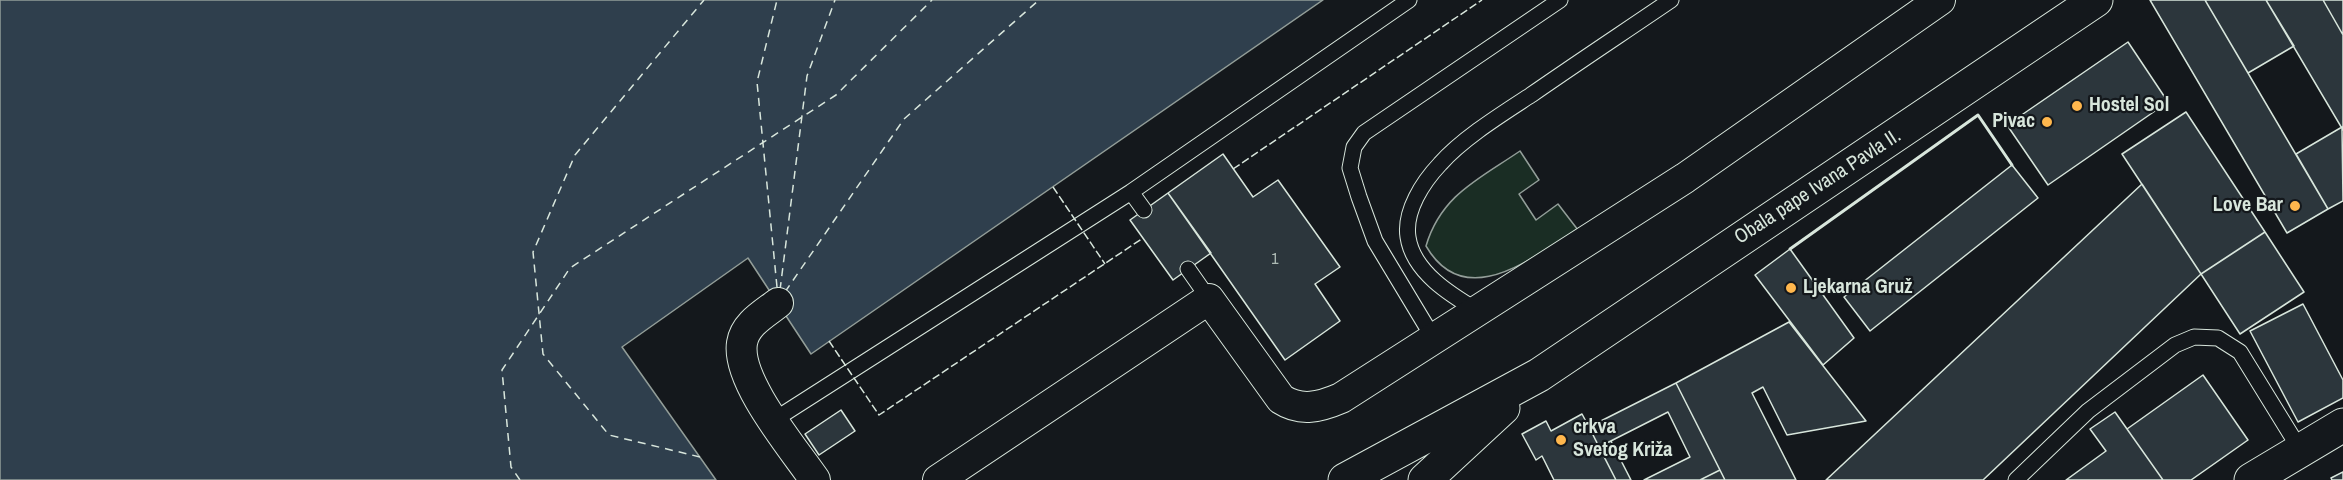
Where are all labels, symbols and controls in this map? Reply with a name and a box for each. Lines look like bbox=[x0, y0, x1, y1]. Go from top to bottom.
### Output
place label: Hostel Sol bbox=[2089, 94, 2169, 118]
marker: Hostel Sol bbox=[2070, 99, 2084, 113]
place label: Pivac bbox=[1992, 110, 2035, 134]
marker: Pivac bbox=[2040, 115, 2054, 129]
street label: Obala pape Ivana Pavla II. bbox=[1730, 124, 1906, 250]
place label: Love Bar bbox=[2213, 194, 2283, 218]
marker: Love Bar bbox=[2288, 199, 2302, 213]
house number: 1 bbox=[1271, 250, 1279, 270]
place label: Ljekarna Gruž bbox=[1803, 276, 1912, 300]
marker: Ljekarna Gruž bbox=[1784, 281, 1798, 295]
place label: crkva Svetog Križa bbox=[1573, 416, 1672, 463]
marker: crkva Svetog Križa bbox=[1554, 433, 1568, 447]

